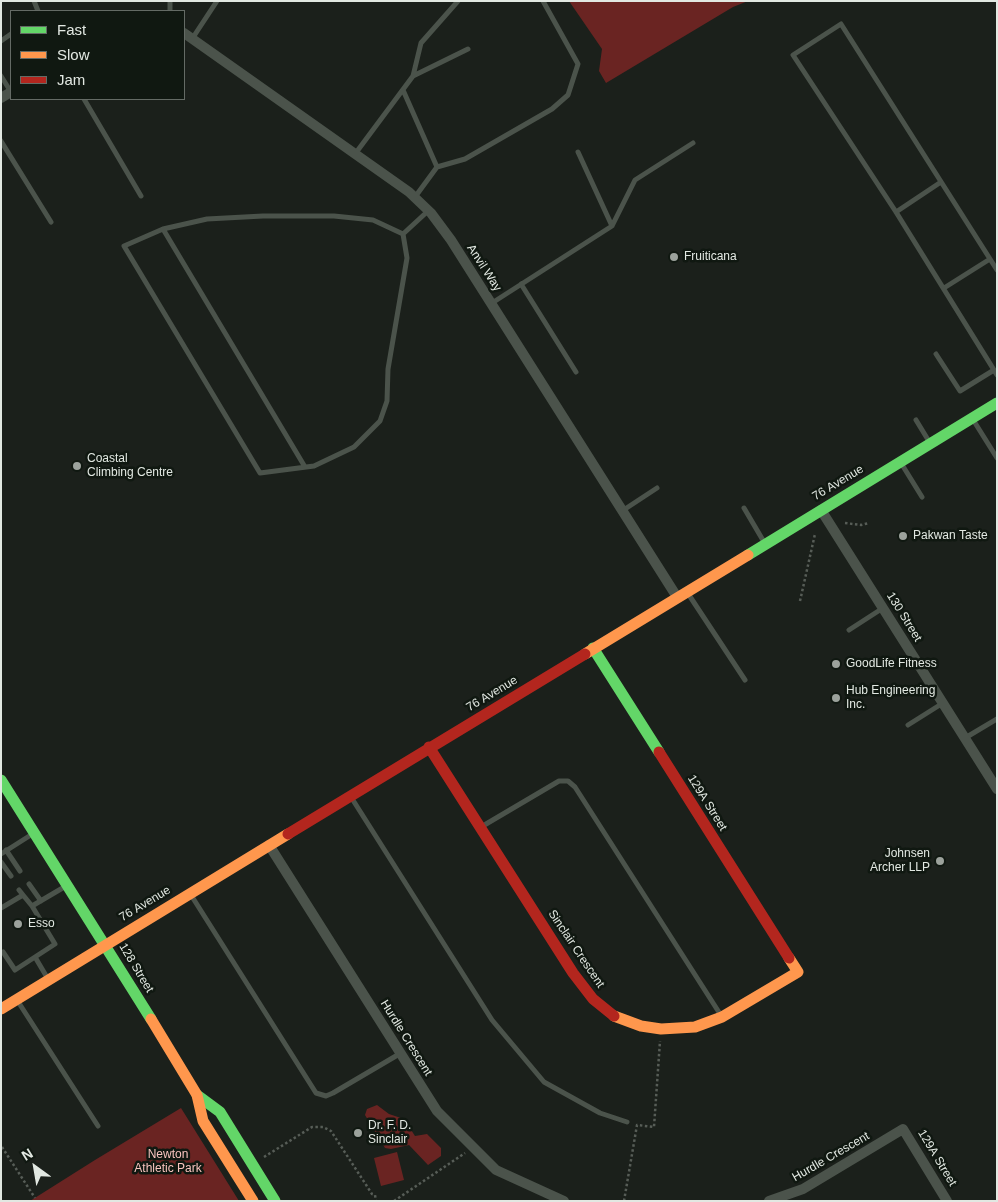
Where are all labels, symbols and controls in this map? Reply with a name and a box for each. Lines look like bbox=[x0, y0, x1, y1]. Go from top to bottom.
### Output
legend bbox=[10, 10, 185, 100]
text: Fast bbox=[57, 21, 86, 38]
text: Slow bbox=[57, 46, 90, 63]
text: Jam bbox=[57, 71, 85, 88]
street label: Anvil Way bbox=[464, 242, 504, 294]
place label: Fruiticana bbox=[684, 250, 737, 264]
marker: Fruiticana bbox=[668, 251, 680, 263]
place label: Coastal Climbing Centre bbox=[87, 452, 173, 480]
marker: Coastal Climbing Centre bbox=[71, 460, 83, 472]
street label: 76 Avenue bbox=[810, 462, 866, 504]
place label: Pakwan Taste bbox=[913, 529, 988, 543]
marker: Pakwan Taste bbox=[897, 530, 909, 542]
street label: 130 Street bbox=[883, 590, 925, 644]
place label: GoodLife Fitness bbox=[846, 657, 937, 671]
marker: GoodLife Fitness bbox=[830, 658, 842, 670]
street label: 76 Avenue bbox=[464, 673, 520, 715]
place label: Hub Engineering Inc. bbox=[846, 684, 935, 712]
marker: Hub Engineering Inc. bbox=[830, 692, 842, 704]
street label: 129A Street bbox=[684, 772, 730, 834]
place label: Johnsen Archer LLP bbox=[870, 847, 930, 875]
marker: Johnsen Archer LLP bbox=[934, 855, 946, 867]
street label: 76 Avenue bbox=[117, 883, 173, 925]
street label: Sinclair Crescent bbox=[545, 907, 607, 991]
place label: Esso bbox=[28, 917, 55, 931]
marker: Esso bbox=[12, 918, 24, 930]
street label: 128 Street bbox=[116, 941, 156, 995]
street label: Hurdle Crescent bbox=[377, 997, 435, 1079]
place label: Dr. F. D. Sinclair bbox=[368, 1119, 411, 1147]
marker: Dr. F. D. Sinclair bbox=[352, 1127, 364, 1139]
street label: 129A Street bbox=[915, 1127, 959, 1189]
street label: Hurdle Crescent bbox=[790, 1129, 872, 1185]
north arrow bbox=[10, 1142, 60, 1192]
text: N bbox=[19, 1145, 36, 1164]
park label: Newton Athletic Park bbox=[134, 1148, 202, 1176]

